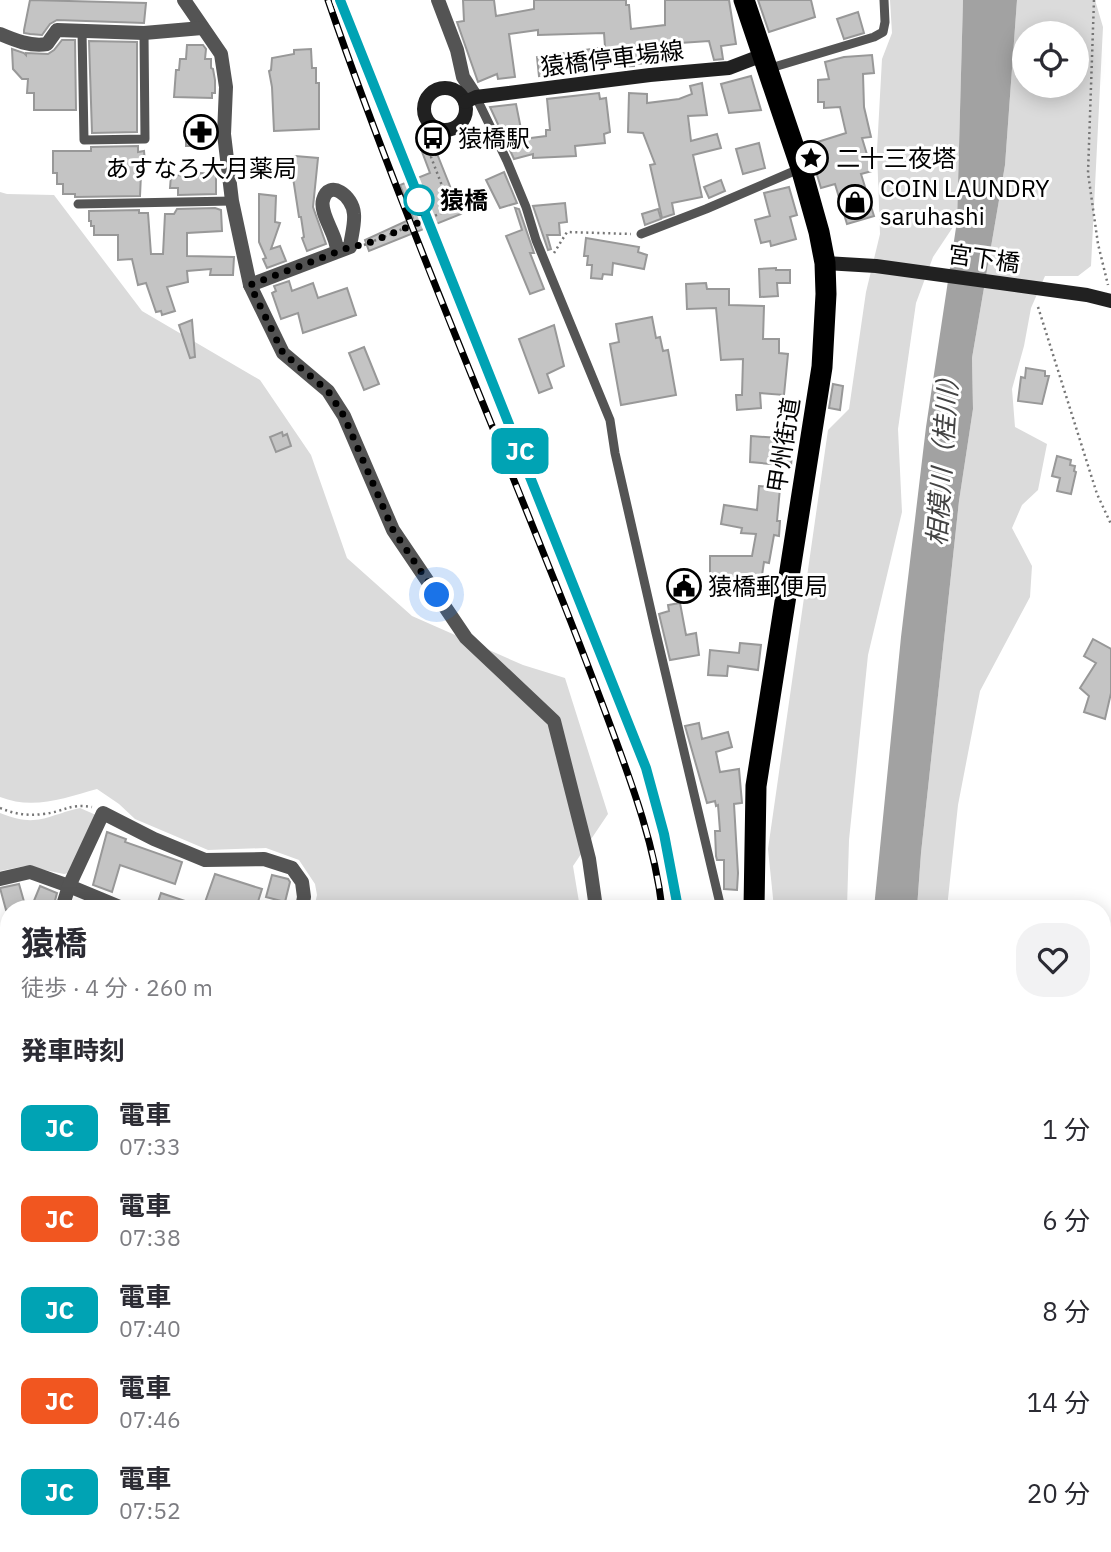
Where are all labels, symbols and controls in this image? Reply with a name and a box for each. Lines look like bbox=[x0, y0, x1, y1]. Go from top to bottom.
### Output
map controls bbox=[1012, 21, 1089, 98]
button: locate bbox=[1012, 21, 1089, 98]
street label: 猿橋停車場線 bbox=[539, 33, 685, 83]
pharmacy icon: あすなろ大月薬局 bbox=[182, 113, 220, 151]
bus stop icon: 猿橋駅 bbox=[414, 119, 452, 157]
place label: 猿橋駅 bbox=[458, 122, 530, 154]
place icon: 二十三夜塔 bbox=[792, 139, 830, 177]
place label: 二十三夜塔 bbox=[836, 142, 956, 174]
place label: あすなろ大月薬局 bbox=[105, 152, 297, 184]
place label: COIN LAUNDRY saruhashi bbox=[880, 172, 1049, 232]
shop icon: COIN LAUNDRY saruhashi bbox=[836, 183, 874, 221]
place label: 猿橋 bbox=[440, 184, 488, 216]
marker: 猿橋 bbox=[404, 185, 434, 215]
street label: 宮下橋 bbox=[946, 237, 1022, 279]
water label: 相模川（桂川） bbox=[919, 363, 965, 547]
street label: 甲州街道 bbox=[760, 395, 806, 495]
line badge: JC bbox=[489, 428, 552, 474]
text: JC bbox=[505, 435, 535, 467]
public building icon: 猿橋郵便局 bbox=[665, 567, 703, 605]
place label: 猿橋郵便局 bbox=[708, 570, 828, 602]
your location bbox=[419, 577, 454, 612]
text: 猿橋 bbox=[21, 921, 87, 964]
button: heart bbox=[1016, 923, 1090, 997]
text: 徒歩 · 4 分 · 260 m bbox=[21, 972, 213, 1002]
text: 発車時刻 bbox=[21, 1033, 125, 1067]
text: 電車 bbox=[119, 1097, 171, 1131]
text: JC bbox=[45, 1112, 74, 1144]
text: 1 分 bbox=[1042, 1112, 1090, 1146]
text: 07:33 bbox=[119, 1131, 181, 1161]
text: 電車 bbox=[119, 1188, 171, 1222]
text: JC bbox=[45, 1203, 74, 1235]
text: 6 分 bbox=[1042, 1203, 1090, 1237]
text: 07:38 bbox=[119, 1222, 181, 1252]
text: 電車 bbox=[119, 1279, 171, 1313]
text: JC bbox=[45, 1294, 74, 1326]
text: 8 分 bbox=[1042, 1294, 1090, 1328]
text: 07:40 bbox=[119, 1313, 181, 1343]
text: 電車 bbox=[119, 1370, 171, 1404]
text: JC bbox=[45, 1385, 74, 1417]
text: 14 分 bbox=[1027, 1385, 1090, 1419]
text: 07:46 bbox=[119, 1404, 181, 1434]
text: 電車 bbox=[119, 1461, 171, 1495]
text: JC bbox=[45, 1476, 74, 1508]
text: 20 分 bbox=[1027, 1476, 1090, 1510]
text: 07:52 bbox=[119, 1495, 181, 1525]

